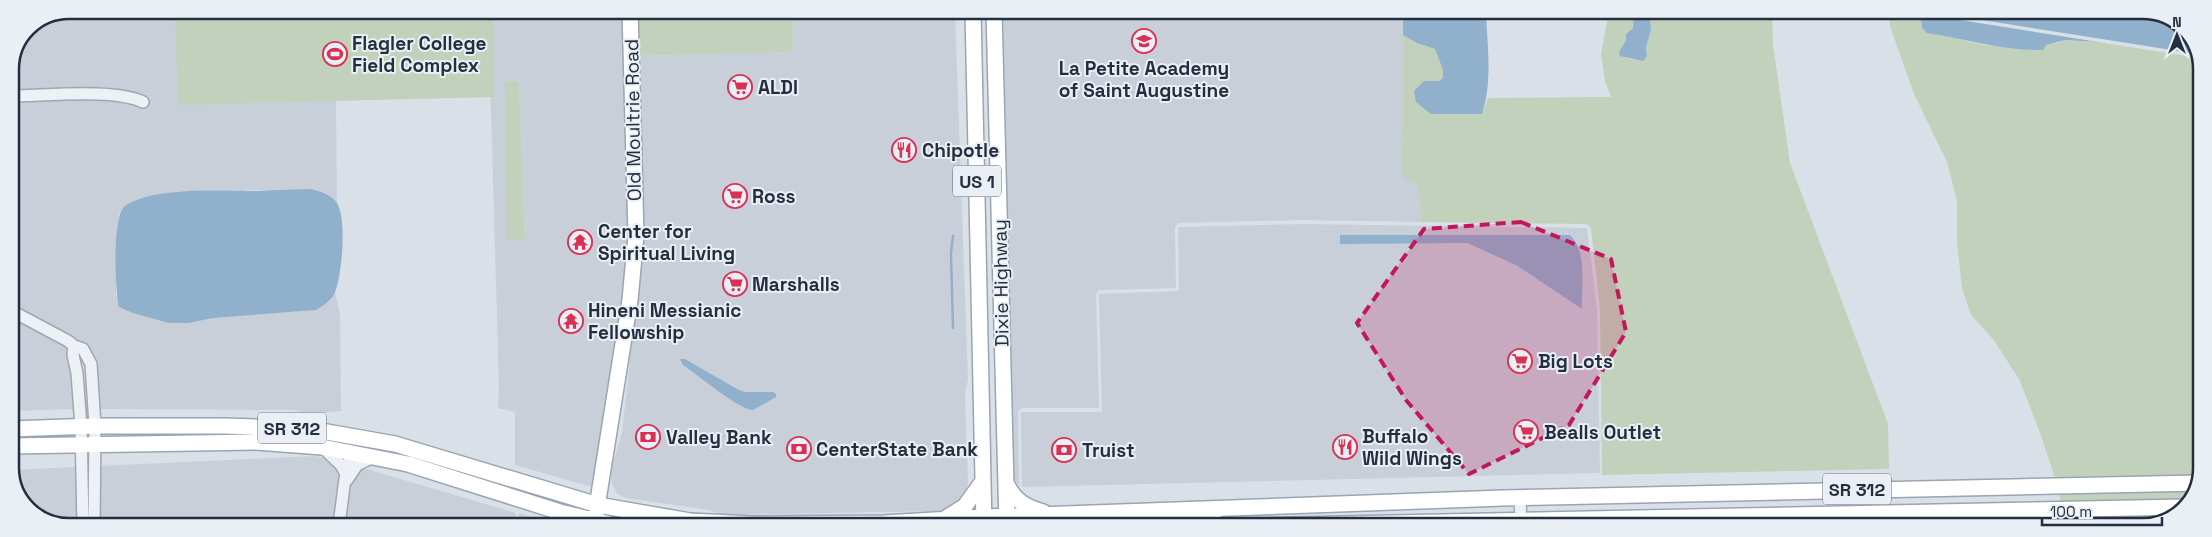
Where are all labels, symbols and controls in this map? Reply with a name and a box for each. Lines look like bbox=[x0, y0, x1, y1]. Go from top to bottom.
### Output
north arrow bbox=[2152, 10, 2202, 60]
text: N bbox=[2172, 13, 2182, 31]
school or university icon: La Petite Academy of Saint Augustine bbox=[1131, 28, 1157, 54]
place label: Flagler College Field Complex bbox=[352, 31, 487, 78]
street label: Old Moultrie Road bbox=[619, 39, 647, 201]
sports icon: Flagler College Field Complex bbox=[322, 41, 348, 67]
place label: La Petite Academy of Saint Augustine bbox=[1059, 56, 1229, 103]
supermarket icon: ALDI bbox=[727, 74, 753, 100]
place label: ALDI bbox=[758, 75, 798, 100]
restaurant icon: Chipotle bbox=[891, 137, 917, 163]
place label: Chipotle bbox=[922, 138, 999, 163]
road number: US 1 bbox=[953, 166, 1001, 197]
supermarket icon: Ross bbox=[722, 183, 748, 209]
place label: Ross bbox=[752, 184, 796, 209]
place label: Center for Spiritual Living bbox=[598, 219, 735, 266]
street label: Dixie Highway bbox=[987, 219, 1015, 347]
temple icon: Center for Spiritual Living bbox=[567, 229, 593, 255]
supermarket icon: Marshalls bbox=[722, 271, 748, 297]
place label: Marshalls bbox=[752, 272, 840, 297]
place label: Hineni Messianic Fellowship bbox=[588, 298, 741, 345]
temple icon: Hineni Messianic Fellowship bbox=[558, 308, 584, 334]
supermarket icon: Big Lots bbox=[1507, 348, 1533, 374]
place label: Big Lots bbox=[1538, 349, 1613, 374]
road number: SR 312 bbox=[258, 412, 326, 443]
supermarket icon: Bealls Outlet bbox=[1513, 419, 1539, 445]
place label: Bealls Outlet bbox=[1544, 420, 1661, 445]
bank icon: Valley Bank bbox=[635, 424, 661, 450]
place label: Buffalo Wild Wings bbox=[1362, 424, 1462, 471]
place label: Valley Bank bbox=[666, 425, 772, 450]
restaurant icon: Buffalo Wild Wings bbox=[1332, 434, 1358, 460]
bank icon: CenterState Bank bbox=[786, 436, 812, 462]
place label: CenterState Bank bbox=[816, 437, 978, 462]
bank icon: Truist bbox=[1051, 437, 1077, 463]
place label: Truist bbox=[1082, 438, 1135, 463]
road number: SR 312 bbox=[1823, 474, 1891, 504]
scale bar bbox=[2042, 494, 2162, 526]
text: 100 m bbox=[2050, 502, 2092, 521]

